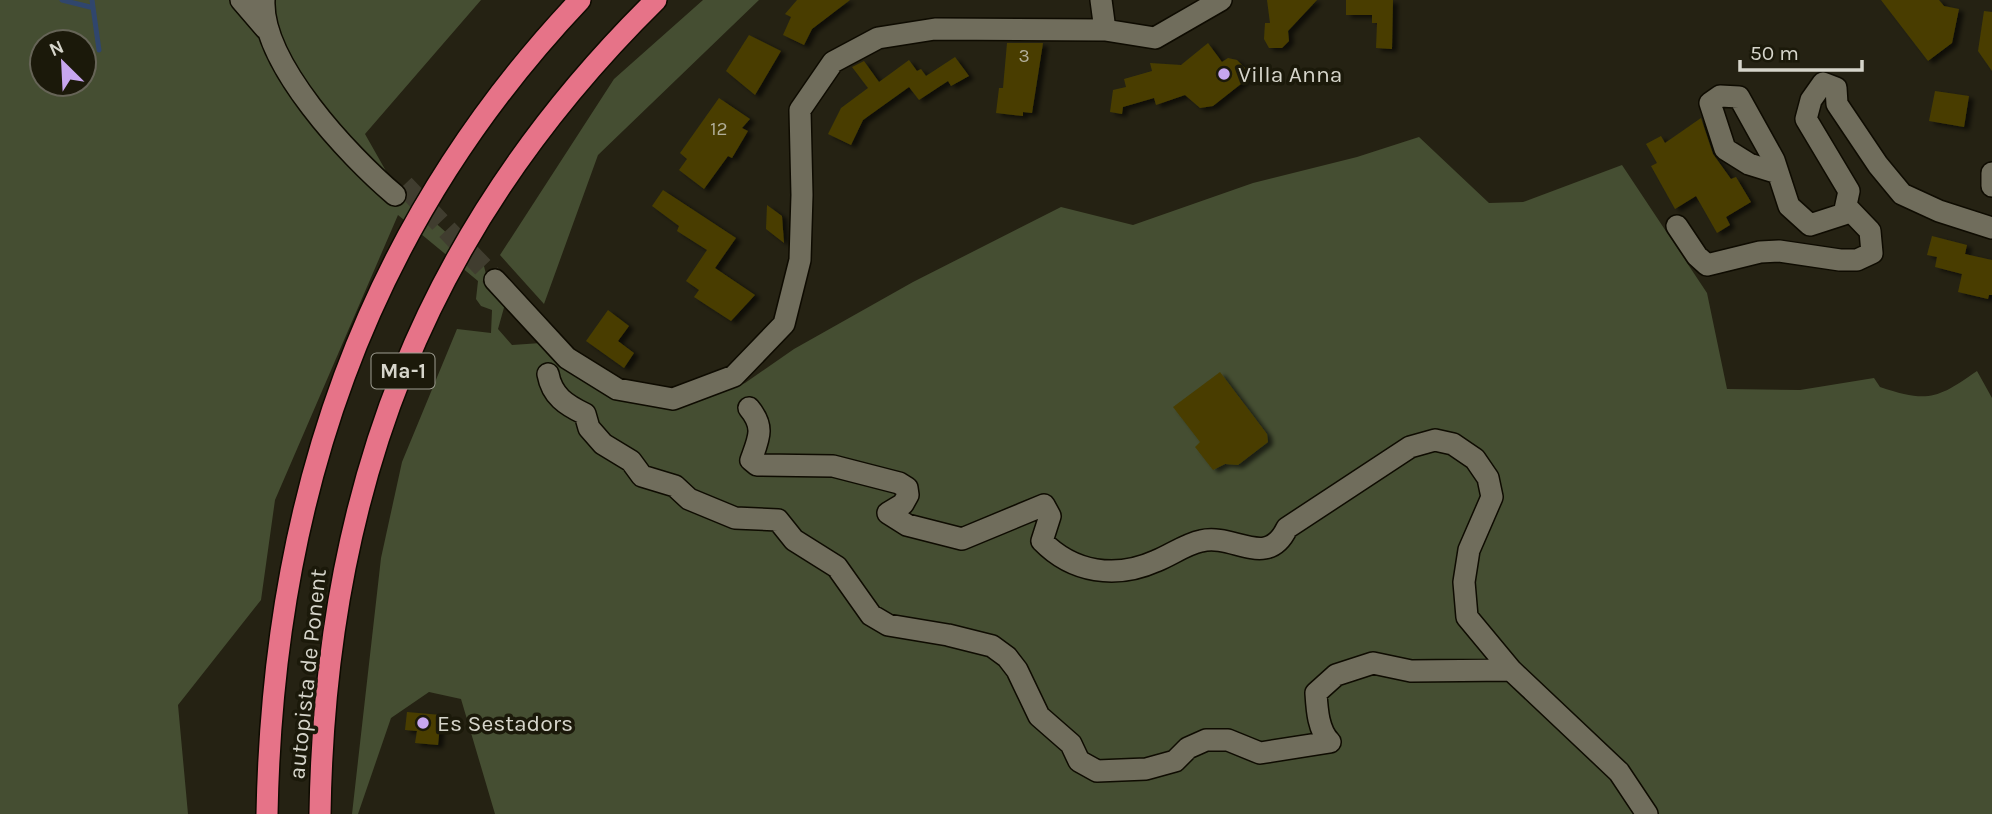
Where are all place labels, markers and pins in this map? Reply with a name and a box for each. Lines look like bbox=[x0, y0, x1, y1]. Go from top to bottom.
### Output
place label: Villa Anna bbox=[1238, 61, 1342, 88]
marker: Villa Anna bbox=[1216, 66, 1232, 82]
place label: Es Sestadors bbox=[437, 710, 573, 737]
marker: Es Sestadors bbox=[415, 715, 431, 731]

